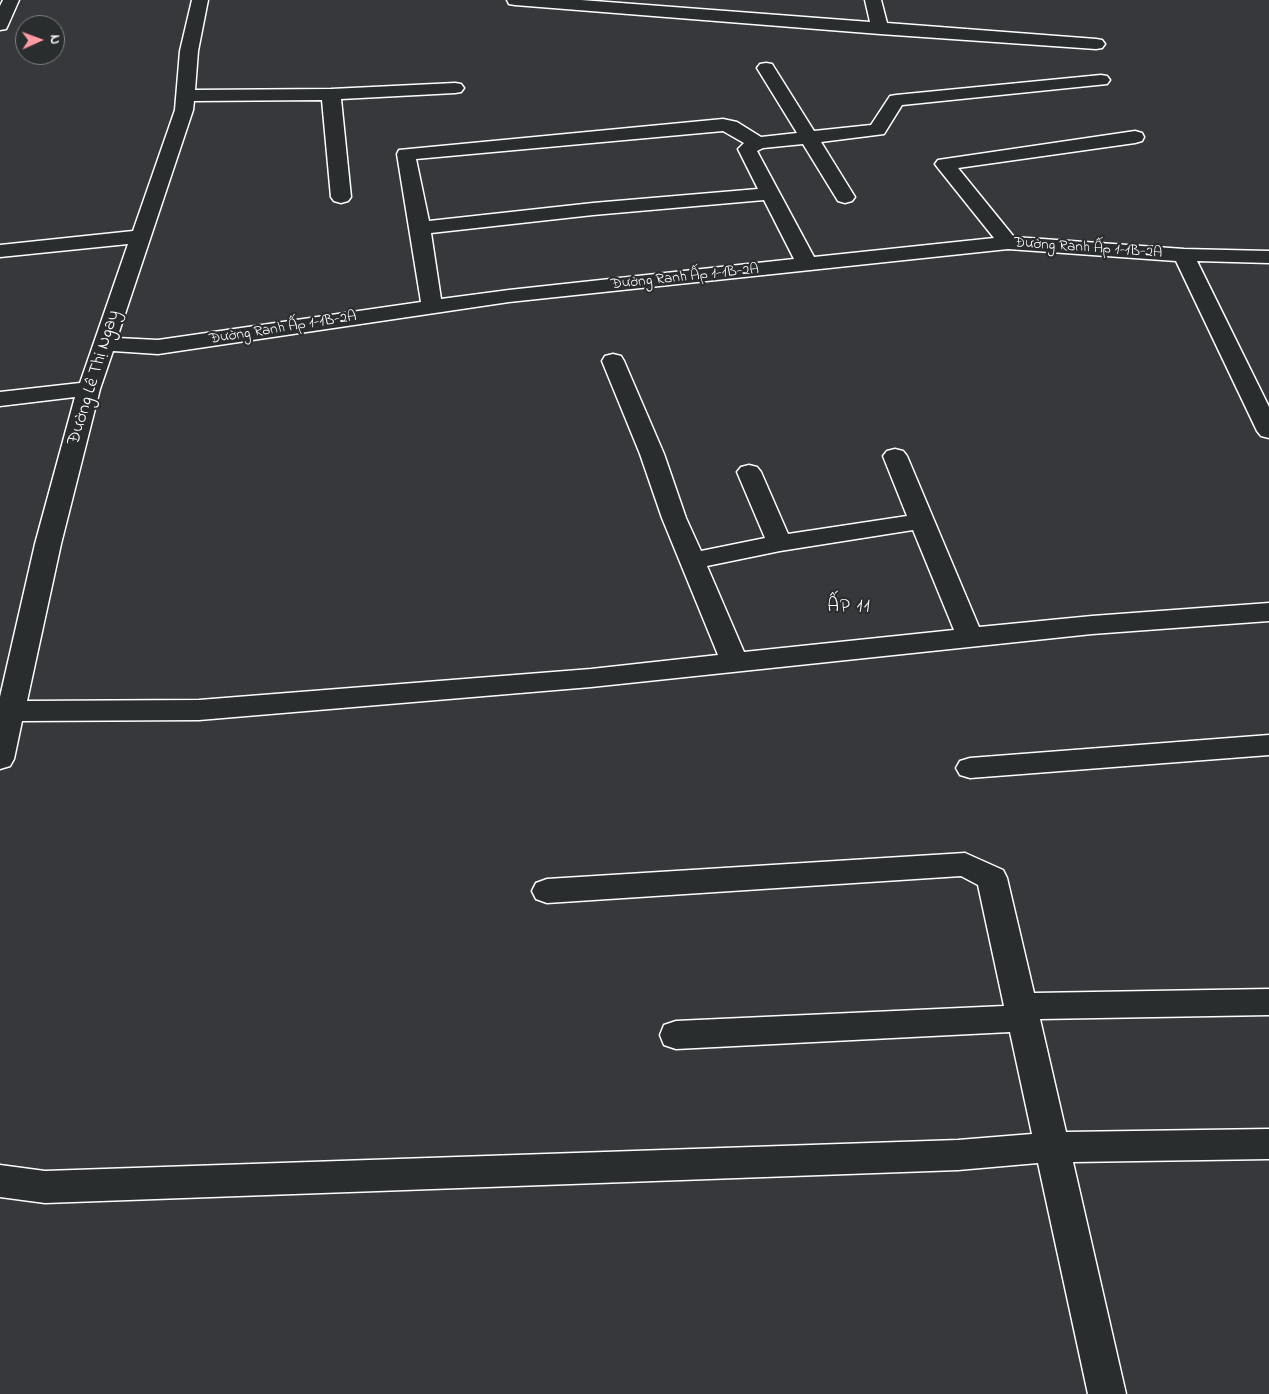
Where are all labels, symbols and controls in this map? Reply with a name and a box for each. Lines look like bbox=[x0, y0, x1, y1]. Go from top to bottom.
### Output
north arrow bbox=[15, 15, 65, 65]
text: N bbox=[44, 34, 65, 45]
street label: Đường Ranh Ấp 1-1B-2A bbox=[1013, 235, 1163, 263]
street label: Đường Ranh Ấp 1-1B-2A bbox=[610, 261, 760, 295]
street label: Đường Lê Thị Ngay bbox=[64, 308, 126, 448]
street label: Đường Ranh Ấp 1-1B-2A bbox=[208, 308, 358, 350]
district label: ẤP 11 bbox=[827, 597, 871, 619]

